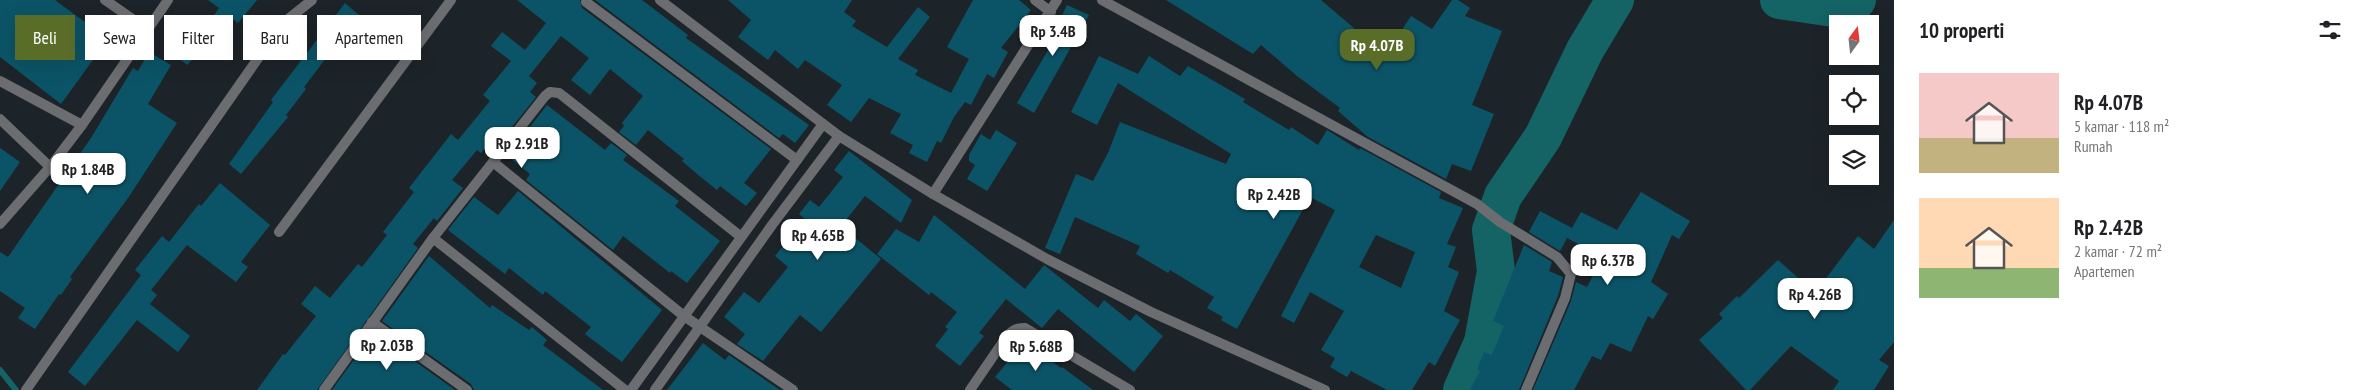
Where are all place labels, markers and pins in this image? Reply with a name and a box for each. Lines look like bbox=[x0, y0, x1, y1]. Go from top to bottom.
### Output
pin: Rp 3.4B bbox=[1007, 15, 1099, 57]
pin: Rp 4.07B bbox=[1325, 28, 1429, 71]
pin: Rp 2.91B bbox=[470, 126, 574, 169]
pin: Rp 1.84B bbox=[36, 152, 140, 195]
pin: Rp 2.42B bbox=[1222, 178, 1326, 220]
pin: Rp 4.65B bbox=[766, 218, 870, 261]
pin: Rp 6.37B bbox=[1556, 244, 1660, 286]
pin: Rp 4.26B bbox=[1763, 278, 1867, 320]
pin: Rp 2.03B bbox=[335, 328, 439, 371]
pin: Rp 5.68B bbox=[984, 330, 1088, 372]

